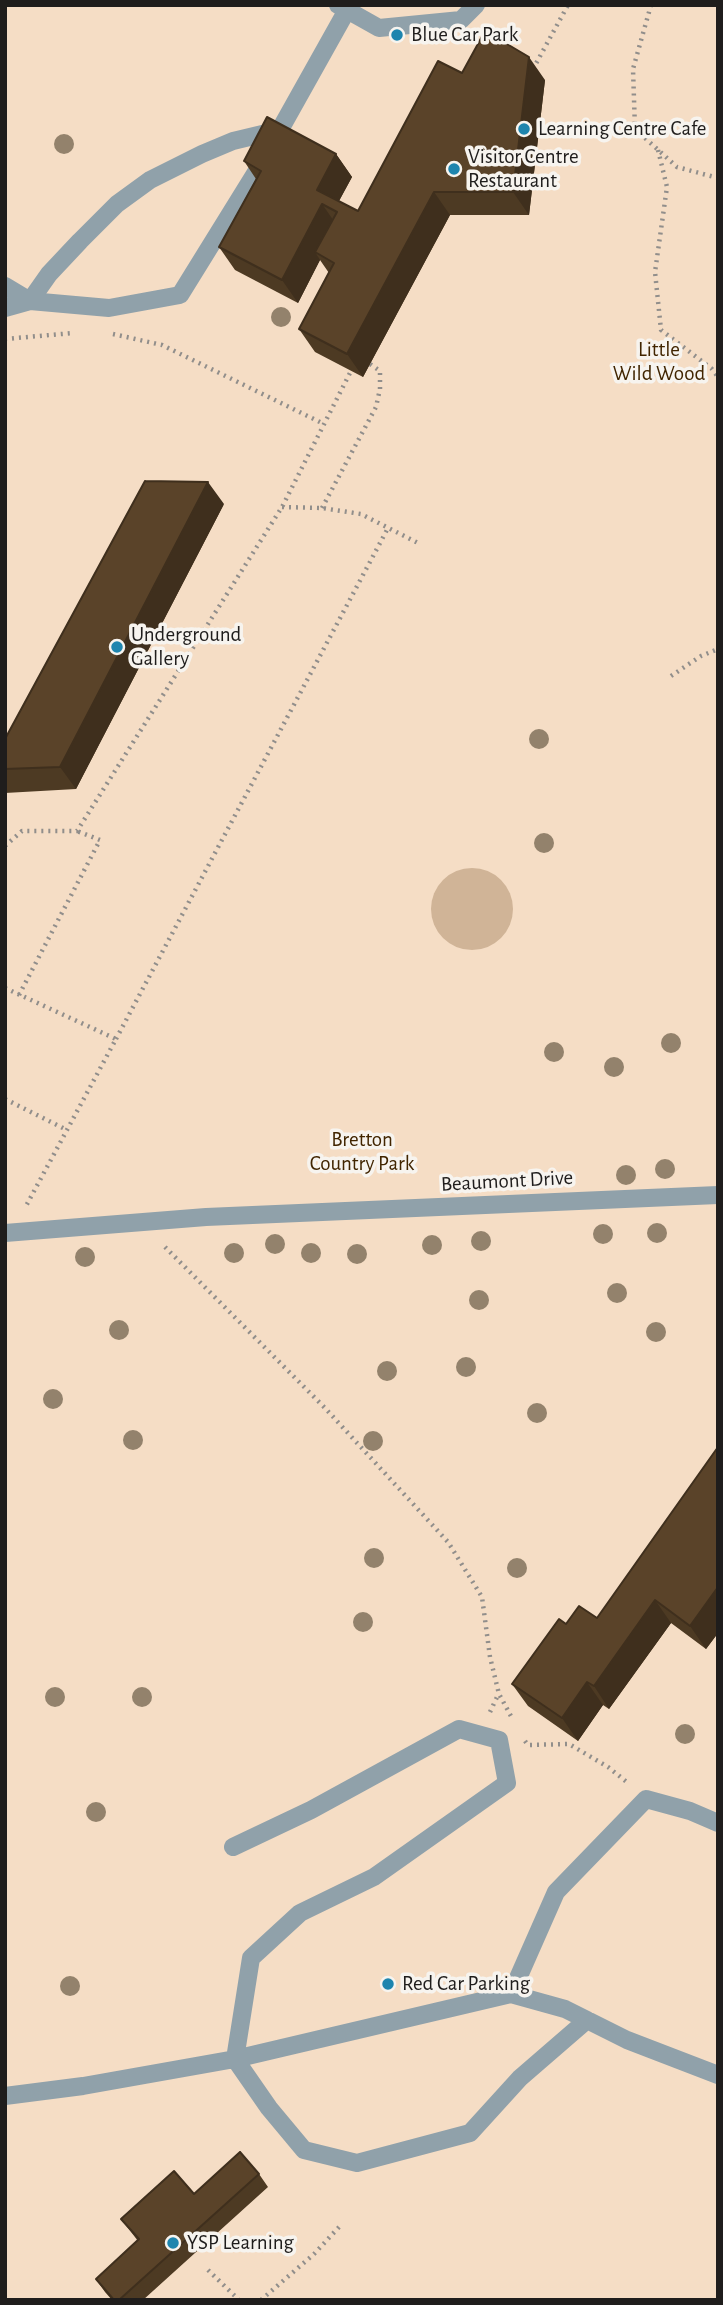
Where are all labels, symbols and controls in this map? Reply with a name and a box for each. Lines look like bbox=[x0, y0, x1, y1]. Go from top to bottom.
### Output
place label: Blue Car Park bbox=[411, 22, 518, 48]
marker: Blue Car Park bbox=[389, 27, 405, 43]
place label: Learning Centre Cafe bbox=[538, 116, 707, 142]
marker: Learning Centre Cafe bbox=[516, 121, 532, 137]
place label: Visitor Centre Restaurant bbox=[468, 144, 579, 194]
marker: Visitor Centre Restaurant bbox=[446, 161, 462, 177]
park label: Little Wild Wood bbox=[613, 337, 705, 387]
place label: Underground Gallery bbox=[131, 622, 241, 672]
marker: Underground Gallery bbox=[109, 639, 125, 655]
park label: Bretton Country Park bbox=[310, 1127, 414, 1177]
street label: Beaumont Drive bbox=[440, 1165, 574, 1197]
place label: Red Car Parking bbox=[402, 1971, 530, 1997]
marker: Red Car Parking bbox=[380, 1976, 396, 1992]
place label: YSP Learning bbox=[187, 2230, 294, 2256]
marker: YSP Learning bbox=[165, 2235, 181, 2251]

